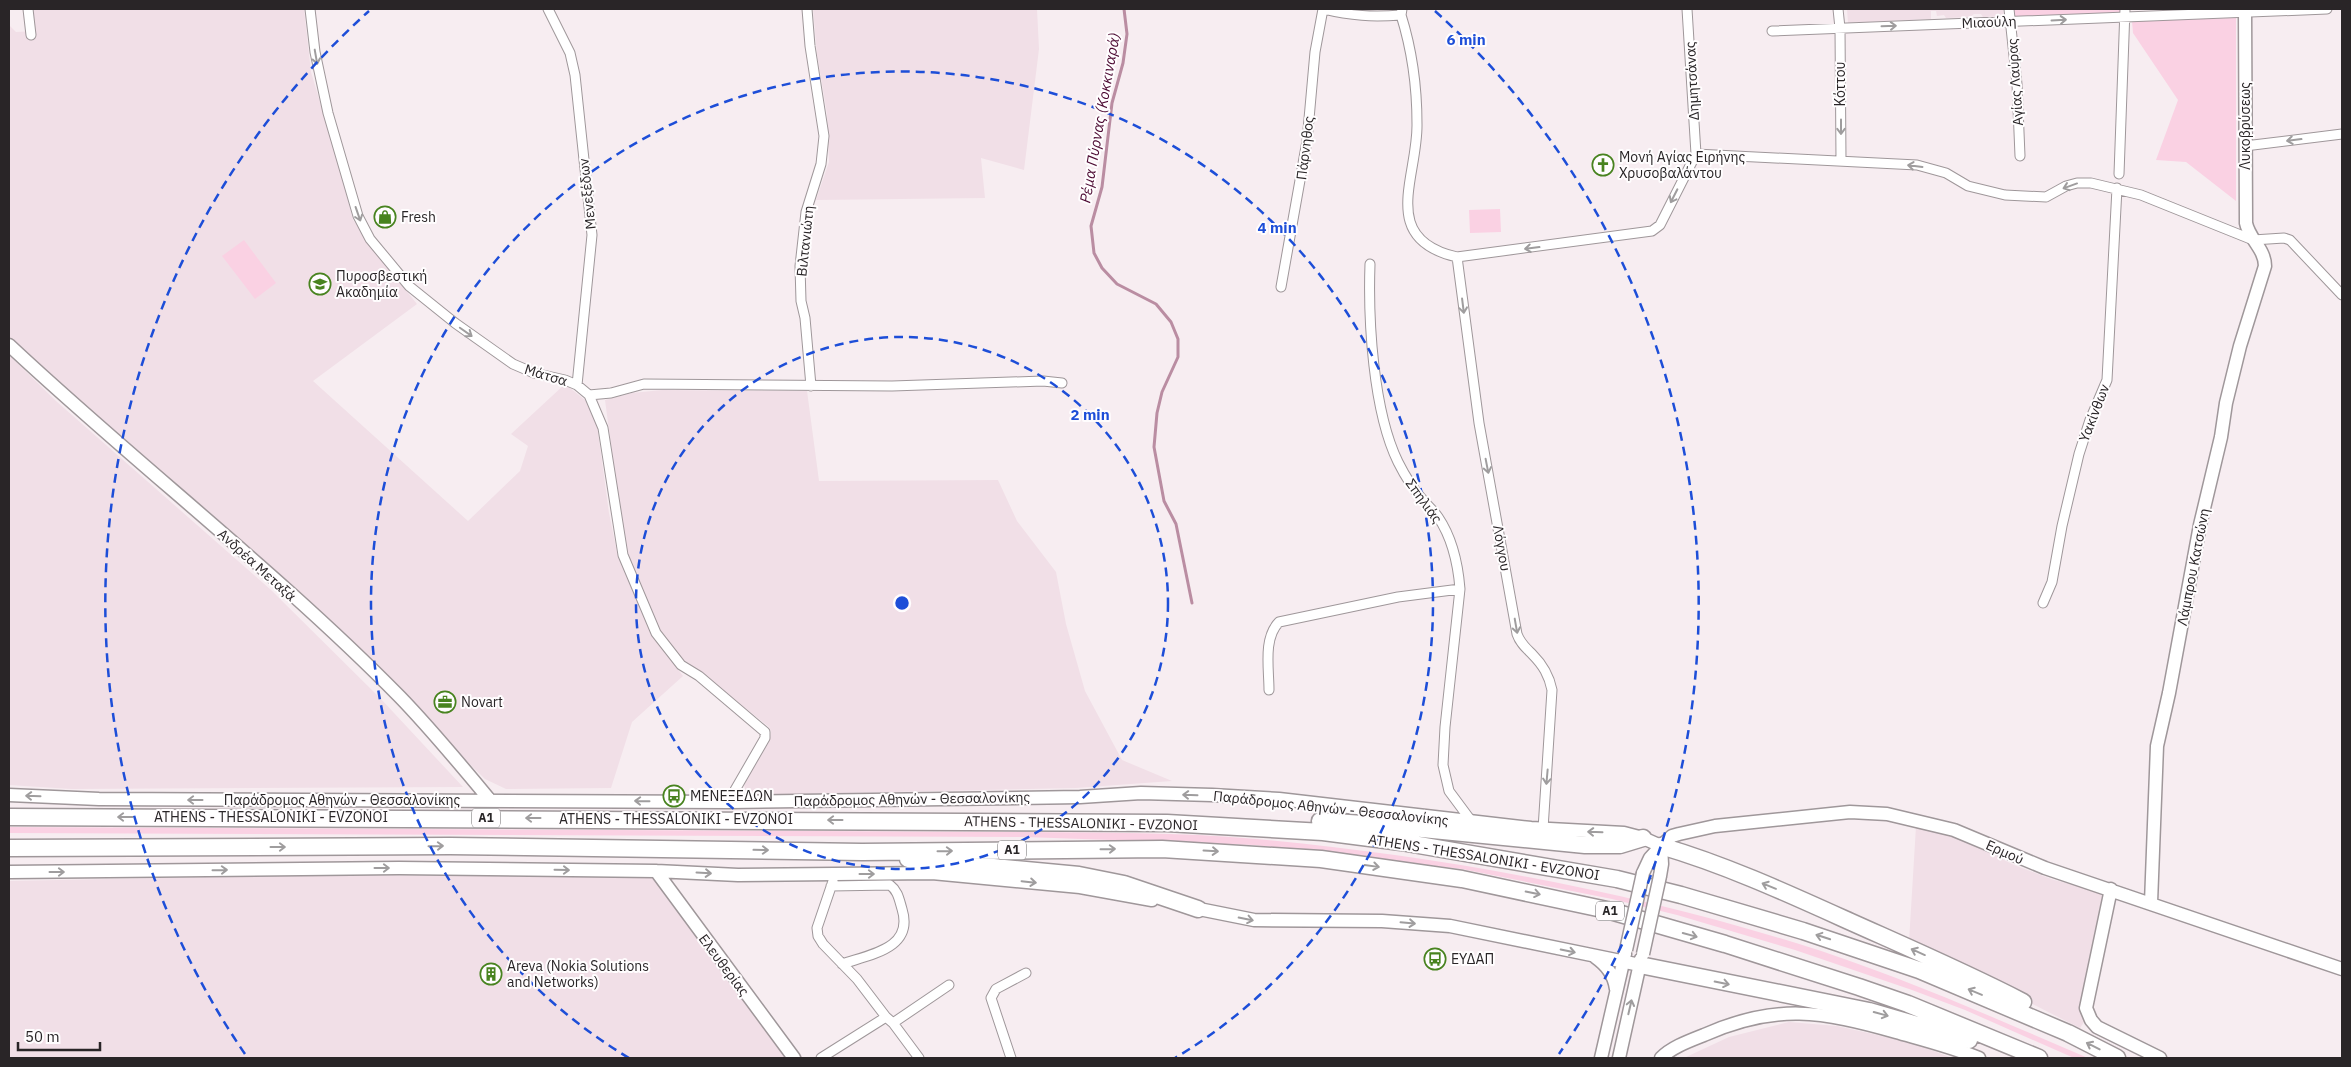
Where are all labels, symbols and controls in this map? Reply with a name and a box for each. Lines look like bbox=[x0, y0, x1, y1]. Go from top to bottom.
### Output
street label: Μιαούλη bbox=[1961, 12, 2017, 32]
one-way arrow bbox=[2051, 15, 2067, 24]
one-way arrow bbox=[1880, 21, 1897, 31]
text: 6 min bbox=[1446, 30, 1486, 49]
water label: Ρέμα Πύρνας (Κοκκιναρά) bbox=[1075, 31, 1124, 205]
street label: Αγίας Λαύρας bbox=[2003, 37, 2027, 126]
street label: Δημητσάνας bbox=[1681, 41, 1703, 121]
one-way arrow bbox=[312, 49, 322, 65]
street label: Κόττου bbox=[1831, 61, 1849, 107]
street label: Λυκοβρύσεως bbox=[2236, 82, 2254, 170]
street label: Πάρνηθος bbox=[1292, 115, 1318, 181]
one-way arrow bbox=[1836, 119, 1846, 135]
one-way arrow bbox=[2286, 135, 2302, 145]
place label: Μονή Αγίας Ειρήνης Χρυσοβαλάντου bbox=[1619, 148, 1746, 182]
church icon: Μονή Αγίας Ειρήνης Χρυσοβαλάντου bbox=[1591, 153, 1615, 177]
street label: Μενεξέδων bbox=[574, 157, 600, 231]
one-way arrow bbox=[1908, 161, 1924, 171]
one-way arrow bbox=[2063, 182, 2078, 191]
one-way arrow bbox=[1669, 188, 1678, 203]
street label: Βιλτανιώτη bbox=[792, 204, 818, 278]
shop icon: Fresh bbox=[373, 205, 397, 229]
one-way arrow bbox=[354, 206, 363, 221]
place label: Fresh bbox=[401, 208, 436, 226]
text: 4 min bbox=[1257, 218, 1297, 237]
one-way arrow bbox=[1525, 243, 1541, 253]
place label: Πυροσβεστική Ακαδημία bbox=[336, 267, 427, 301]
school or university icon: Πυροσβεστική Ακαδημία bbox=[308, 272, 332, 296]
one-way arrow bbox=[1458, 297, 1468, 313]
one-way arrow bbox=[459, 327, 473, 337]
street label: Μάτσα bbox=[522, 360, 570, 390]
street label: Υακίνθων bbox=[2075, 382, 2113, 444]
text: 2 min bbox=[1070, 405, 1110, 424]
one-way arrow bbox=[1483, 458, 1493, 474]
street label: Σπηλιάς bbox=[1402, 475, 1446, 527]
street label: Λάμπρου Κατσώνη bbox=[2173, 507, 2213, 627]
street label: Λόγγου bbox=[1489, 524, 1515, 572]
street label: Ανδρέα Μεταξά bbox=[214, 525, 300, 605]
centre of rings bbox=[893, 594, 911, 612]
one-way arrow bbox=[1511, 618, 1521, 634]
office icon: Novart bbox=[433, 690, 457, 714]
place label: Novart bbox=[461, 693, 503, 711]
one-way arrow bbox=[1542, 769, 1551, 785]
bus stop icon: ΜΕΝΕΞΕΔΩΝ bbox=[662, 784, 686, 808]
place label: ΜΕΝΕΞΕΔΩΝ bbox=[690, 787, 773, 805]
street label: Παράδρομος Αθηνών - Θεσσαλονίκης bbox=[1212, 787, 1450, 829]
street label: Παράδρομος Αθηνών - Θεσσαλονίκης bbox=[794, 788, 1031, 810]
one-way arrow bbox=[1182, 790, 1198, 799]
street label: Παράδρομος Αθηνών - Θεσσαλονίκης bbox=[224, 791, 461, 809]
one-way arrow bbox=[25, 792, 41, 801]
one-way arrow bbox=[187, 795, 204, 805]
one-way arrow bbox=[634, 796, 650, 806]
street label: ATHENS - THESSALONIKI - EVZONOI bbox=[154, 808, 388, 826]
road number: Α1 bbox=[472, 808, 500, 828]
street label: ATHENS - THESSALONIKI - EVZONOI bbox=[559, 810, 793, 828]
one-way arrow bbox=[117, 812, 134, 822]
street label: ATHENS - THESSALONIKI - EVZONOI bbox=[964, 812, 1198, 834]
one-way arrow bbox=[525, 814, 541, 823]
one-way arrow bbox=[827, 815, 844, 825]
one-way arrow bbox=[1587, 828, 1603, 837]
street label: ATHENS - THESSALONIKI - EVZONOI bbox=[1367, 830, 1601, 884]
street label: Ερμού bbox=[1983, 836, 2027, 868]
road number: Α1 bbox=[998, 840, 1026, 860]
one-way arrow bbox=[428, 841, 444, 851]
one-way arrow bbox=[270, 842, 286, 852]
one-way arrow bbox=[1100, 844, 1116, 854]
one-way arrow bbox=[752, 845, 768, 855]
one-way arrow bbox=[937, 846, 953, 856]
one-way arrow bbox=[1202, 847, 1218, 856]
one-way arrow bbox=[1364, 861, 1380, 871]
one-way arrow bbox=[374, 863, 390, 873]
one-way arrow bbox=[212, 865, 228, 874]
one-way arrow bbox=[554, 865, 570, 875]
one-way arrow bbox=[49, 867, 65, 877]
one-way arrow bbox=[696, 869, 712, 878]
one-way arrow bbox=[858, 869, 874, 879]
one-way arrow bbox=[1021, 877, 1037, 887]
one-way arrow bbox=[1762, 881, 1777, 890]
one-way arrow bbox=[1524, 889, 1540, 898]
road number: Α1 bbox=[1596, 901, 1624, 920]
one-way arrow bbox=[1238, 914, 1254, 924]
one-way arrow bbox=[1400, 918, 1416, 928]
street label: Ελευθερίας bbox=[695, 930, 753, 1000]
one-way arrow bbox=[1681, 930, 1697, 940]
one-way arrow bbox=[1815, 932, 1831, 941]
one-way arrow bbox=[1911, 946, 1926, 956]
bus stop icon: ΕΥΔΑΠ bbox=[1423, 947, 1447, 971]
one-way arrow bbox=[1560, 947, 1576, 956]
place label: ΕΥΔΑΠ bbox=[1451, 950, 1494, 968]
place label: Areva (Nokia Solutions and Networks) bbox=[507, 957, 649, 991]
building icon: Areva (Nokia Solutions and Networks) bbox=[479, 962, 503, 986]
one-way arrow bbox=[1713, 978, 1729, 988]
one-way arrow bbox=[1968, 987, 1983, 997]
one-way arrow bbox=[1626, 999, 1636, 1015]
one-way arrow bbox=[1873, 1010, 1889, 1019]
scale bar bbox=[18, 1020, 100, 1052]
text: 50 m bbox=[25, 1027, 60, 1046]
one-way arrow bbox=[2085, 1041, 2100, 1051]

